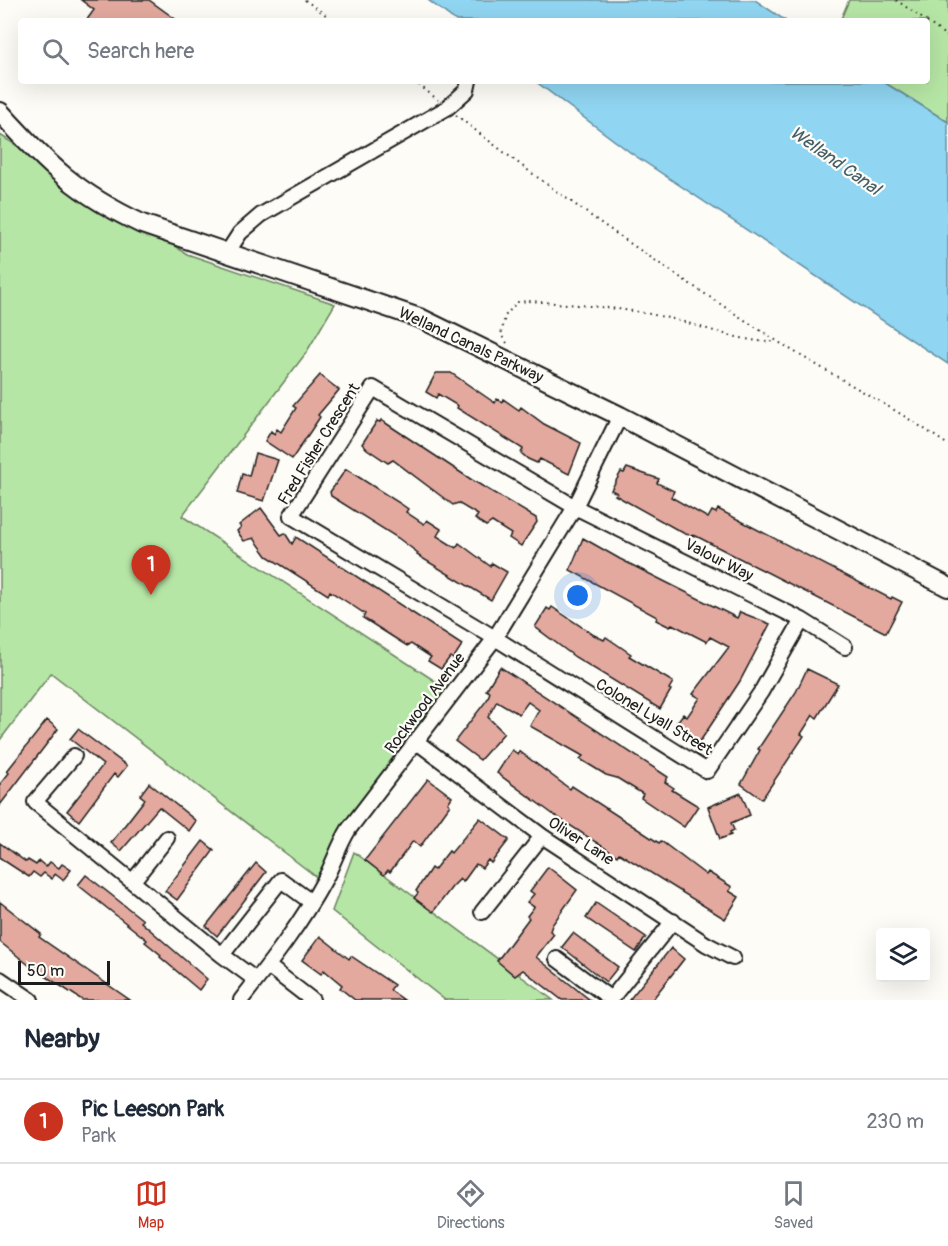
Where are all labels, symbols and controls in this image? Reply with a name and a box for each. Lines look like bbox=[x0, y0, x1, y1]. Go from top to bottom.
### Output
search box bbox=[18, 18, 930, 84]
icon: search bbox=[39, 35, 72, 68]
text: Search here bbox=[87, 37, 194, 65]
water label: Welland Canal bbox=[785, 121, 886, 202]
street label: Welland Canals Parkway bbox=[395, 303, 547, 387]
street label: Fred Fisher Crescent bbox=[273, 379, 365, 509]
street label: Valour Way bbox=[681, 534, 757, 586]
pin: 1 bbox=[132, 546, 170, 595]
your location bbox=[563, 581, 592, 610]
street label: Rockwood Avenue bbox=[381, 649, 470, 757]
street label: Colonel Lyall Street bbox=[592, 674, 716, 760]
street label: Oliver Lane bbox=[544, 812, 618, 870]
map controls bbox=[876, 928, 930, 982]
button: layers bbox=[876, 928, 930, 982]
scale bar bbox=[18, 958, 110, 986]
text: 50 m bbox=[27, 961, 64, 981]
text: Nearby bbox=[24, 1023, 100, 1055]
text: Pic Leeson Park bbox=[81, 1095, 224, 1123]
text: 1 bbox=[40, 1109, 47, 1134]
text: 230 m bbox=[867, 1109, 924, 1134]
text: Park bbox=[81, 1123, 116, 1148]
tab: Map bbox=[135, 1177, 168, 1233]
tab: Directions bbox=[437, 1177, 505, 1233]
tab: Saved bbox=[774, 1177, 813, 1233]

